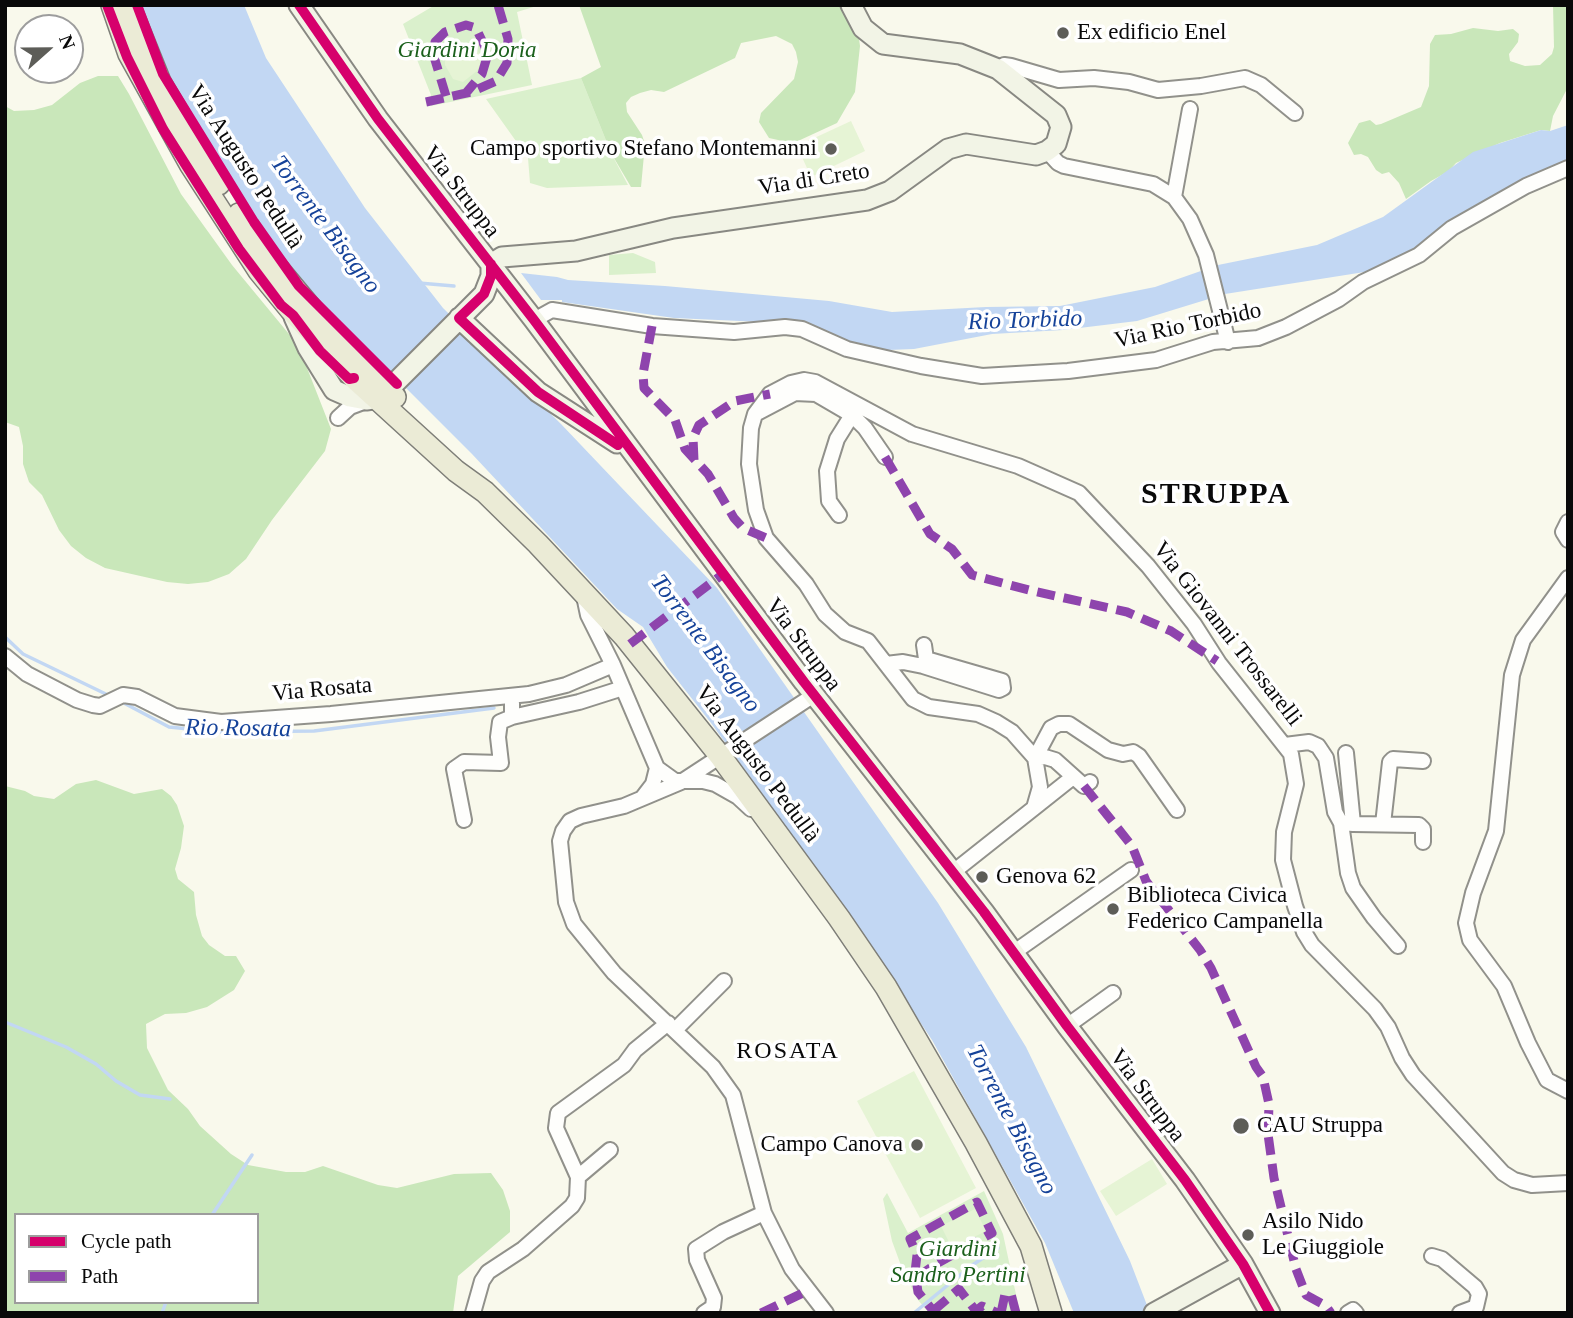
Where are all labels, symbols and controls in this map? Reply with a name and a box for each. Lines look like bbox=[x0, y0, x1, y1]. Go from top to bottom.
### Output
north arrow bbox=[14, 14, 84, 84]
place label: Ex edificio Enel bbox=[1077, 19, 1226, 47]
marker: Ex edificio Enel bbox=[1055, 25, 1071, 41]
text: N bbox=[55, 32, 79, 52]
park label: Giardini Doria bbox=[397, 37, 537, 65]
street label: Via Augusto Pedullà bbox=[182, 80, 308, 254]
place label: Campo sportivo Stefano Montemanni bbox=[470, 135, 817, 163]
street label: Via Struppa bbox=[417, 141, 505, 243]
marker: Campo sportivo Stefano Montemanni bbox=[823, 141, 839, 157]
water label: Torrente Bisagno bbox=[264, 150, 386, 300]
street label: Via di Creto bbox=[756, 158, 872, 202]
street label: Via Rio Torbido bbox=[1112, 297, 1264, 355]
water label: Rio Torbido bbox=[967, 305, 1083, 337]
district label: STRUPPA bbox=[1142, 477, 1290, 513]
street label: Via Giovanni Trossarelli bbox=[1146, 536, 1308, 732]
water label: Torrente Bisagno bbox=[644, 569, 766, 719]
street label: Via Struppa bbox=[759, 593, 847, 697]
street label: Via Rosata bbox=[271, 672, 373, 708]
street label: Via Augusto Pedullà bbox=[689, 680, 825, 848]
water label: Rio Rosata bbox=[185, 714, 291, 744]
place label: Genova 62 bbox=[996, 863, 1096, 891]
marker: Genova 62 bbox=[974, 869, 990, 885]
place label: Biblioteca Civica Federico Campanella bbox=[1127, 882, 1323, 936]
marker: Biblioteca Civica Federico Campanella bbox=[1105, 901, 1121, 917]
district label: ROSATA bbox=[737, 1038, 839, 1066]
water label: Torrente Bisagno bbox=[959, 1040, 1063, 1200]
street label: Via Struppa bbox=[1103, 1044, 1191, 1148]
place label: CAU Struppa bbox=[1257, 1112, 1383, 1140]
marker: CAU Struppa bbox=[1231, 1116, 1251, 1136]
place label: Campo Canova bbox=[761, 1131, 903, 1159]
marker: Campo Canova bbox=[909, 1137, 925, 1153]
place label: Asilo Nido Le Giuggiole bbox=[1262, 1208, 1384, 1262]
legend bbox=[14, 1213, 259, 1304]
marker: Asilo Nido Le Giuggiole bbox=[1240, 1227, 1256, 1243]
text: Cycle path bbox=[81, 1229, 171, 1253]
park label: Giardini Sandro Pertini bbox=[890, 1236, 1026, 1290]
text: Path bbox=[81, 1264, 118, 1288]

